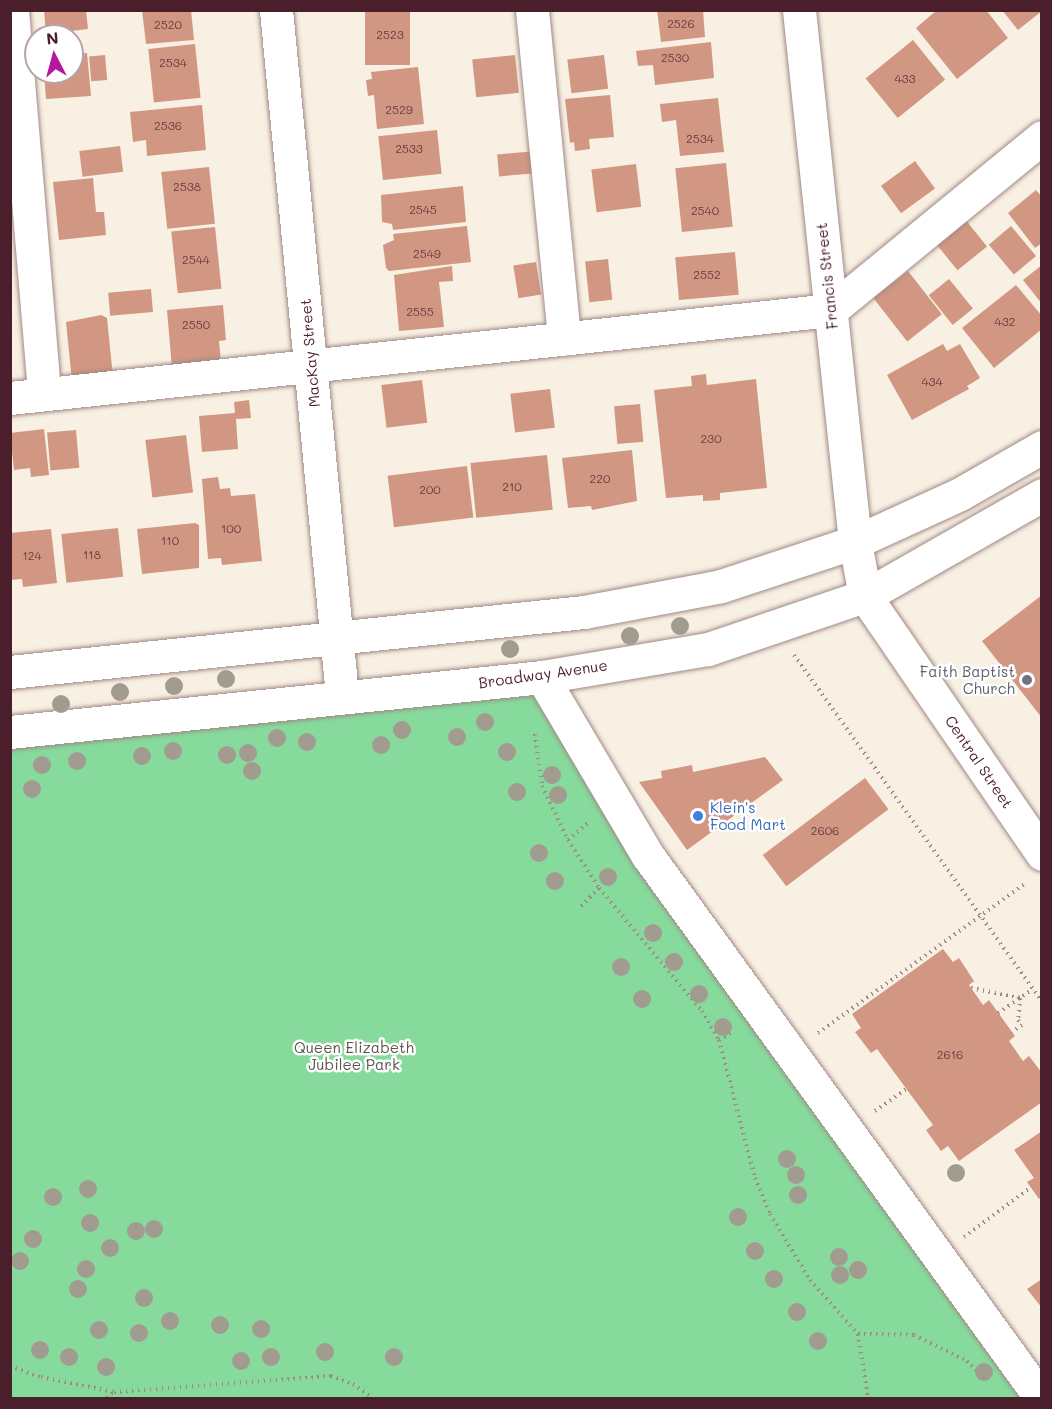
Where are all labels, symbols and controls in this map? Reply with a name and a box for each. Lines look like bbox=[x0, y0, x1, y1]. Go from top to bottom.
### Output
house number: 2526 bbox=[667, 17, 695, 31]
house number: 2520 bbox=[154, 18, 182, 32]
north arrow bbox=[24, 24, 84, 84]
text: N bbox=[45, 27, 59, 49]
house number: 2523 bbox=[376, 28, 404, 42]
house number: 2530 bbox=[661, 51, 689, 65]
house number: 2534 bbox=[159, 56, 187, 70]
house number: 433 bbox=[894, 72, 916, 86]
house number: 2529 bbox=[385, 103, 413, 117]
house number: 2536 bbox=[154, 119, 182, 133]
house number: 2534 bbox=[686, 132, 714, 146]
house number: 2533 bbox=[395, 142, 423, 156]
house number: 2538 bbox=[173, 180, 201, 194]
house number: 2545 bbox=[409, 203, 437, 217]
house number: 2540 bbox=[691, 204, 719, 218]
street label: Francis Street bbox=[812, 222, 842, 330]
house number: 2549 bbox=[413, 247, 441, 261]
house number: 2544 bbox=[182, 253, 210, 267]
house number: 2552 bbox=[693, 268, 721, 282]
street label: MacKay Street bbox=[296, 298, 324, 408]
house number: 2555 bbox=[406, 305, 434, 319]
house number: 432 bbox=[995, 315, 1015, 329]
house number: 2550 bbox=[182, 318, 210, 332]
house number: 434 bbox=[921, 375, 943, 389]
house number: 230 bbox=[700, 432, 722, 446]
house number: 220 bbox=[590, 472, 610, 486]
house number: 210 bbox=[502, 480, 522, 494]
house number: 200 bbox=[419, 483, 441, 497]
house number: 100 bbox=[221, 522, 241, 536]
house number: 110 bbox=[161, 534, 179, 548]
house number: 118 bbox=[83, 548, 101, 562]
house number: 124 bbox=[22, 549, 42, 563]
street label: Broadway Avenue bbox=[477, 656, 609, 692]
place label: Faith Baptist Church bbox=[920, 662, 1015, 697]
marker: Faith Baptist Church bbox=[1020, 673, 1034, 687]
street label: Central Street bbox=[941, 712, 1017, 812]
place label: Klein's Food Mart bbox=[710, 798, 786, 833]
marker: Klein's Food Mart bbox=[691, 809, 705, 823]
house number: 2606 bbox=[811, 824, 839, 838]
park label: Queen Elizabeth Jubilee Park bbox=[294, 1038, 414, 1073]
house number: 2616 bbox=[937, 1048, 963, 1062]

